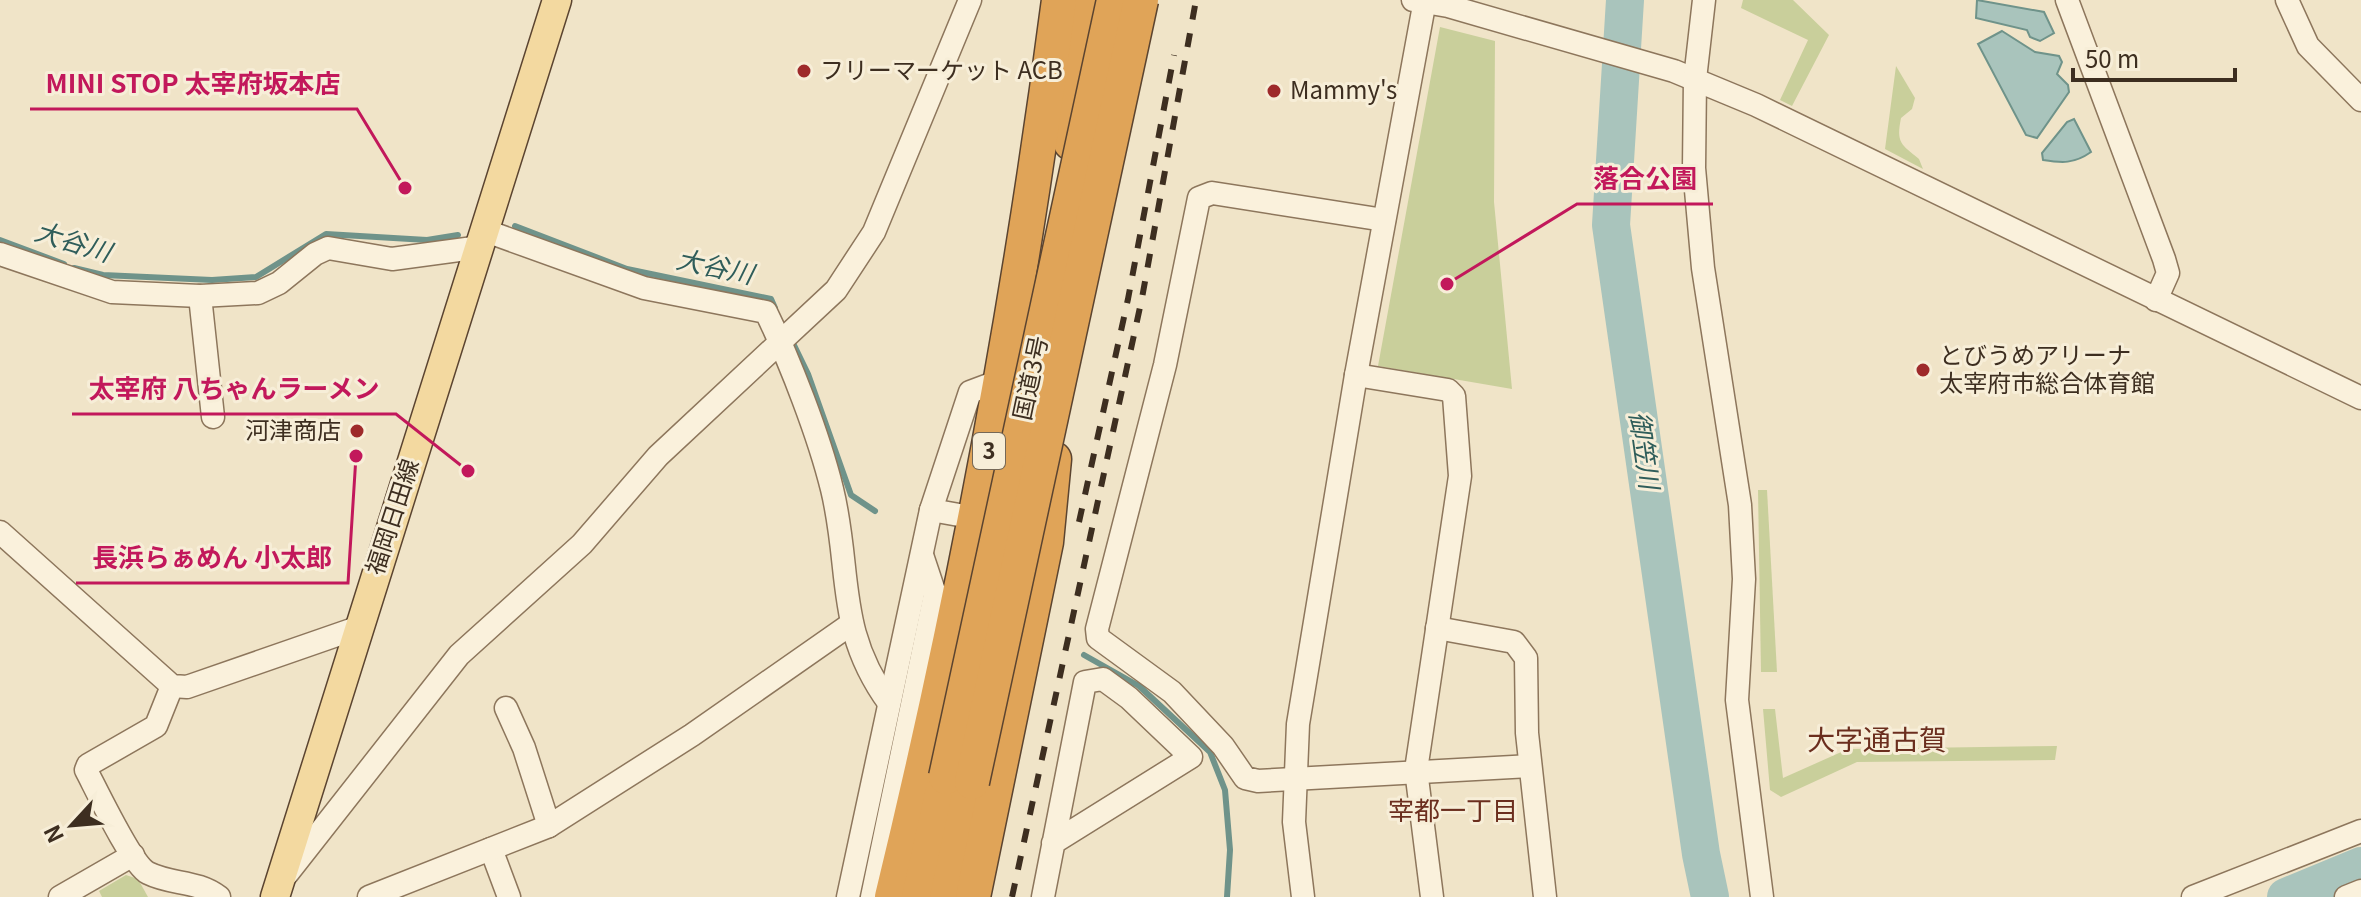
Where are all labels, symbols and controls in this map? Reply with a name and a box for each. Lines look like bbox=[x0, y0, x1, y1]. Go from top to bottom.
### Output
scale bar bbox=[2073, 32, 2235, 82]
text: 50 m bbox=[2085, 40, 2139, 75]
place label: フリーマーケット ACB bbox=[820, 51, 1063, 86]
callout: MINI STOP 太宰府坂本店 bbox=[30, 59, 357, 109]
marker: フリーマーケット ACB bbox=[795, 62, 813, 80]
text: MINI STOP 太宰府坂本店 bbox=[46, 63, 340, 100]
place label: Mammy's bbox=[1290, 71, 1397, 106]
marker: Mammy's bbox=[1265, 82, 1283, 100]
callout: 落合公園 bbox=[1577, 154, 1713, 204]
text: 落合公園 bbox=[1593, 158, 1697, 195]
water label: 大谷川 bbox=[31, 211, 119, 270]
water label: 大谷川 bbox=[674, 238, 760, 291]
street label: 国道3号 bbox=[1003, 332, 1055, 423]
place label: とびうめアリーナ 太宰府市総合体育館 bbox=[1939, 336, 2155, 399]
marker: とびうめアリーナ 太宰府市総合体育館 bbox=[1914, 361, 1932, 379]
callout: 太宰府 八ちゃんラーメン bbox=[72, 364, 396, 414]
text: 太宰府 八ちゃんラーメン bbox=[89, 368, 379, 405]
water label: 御笠川 bbox=[1623, 408, 1671, 494]
place label: 河津商店 bbox=[245, 411, 341, 446]
marker: 河津商店 bbox=[348, 422, 366, 440]
road number: 3 bbox=[973, 433, 1005, 469]
street label: 福岡日田線 bbox=[355, 454, 426, 579]
callout: 長浜らぁめん 小太郎 bbox=[76, 533, 348, 583]
text: 長浜らぁめん 小太郎 bbox=[92, 537, 332, 574]
district label: 大字通古賀 bbox=[1807, 718, 1947, 758]
north arrow bbox=[32, 785, 112, 865]
district label: 宰都一丁目 bbox=[1388, 790, 1518, 827]
text: N bbox=[34, 820, 70, 849]

